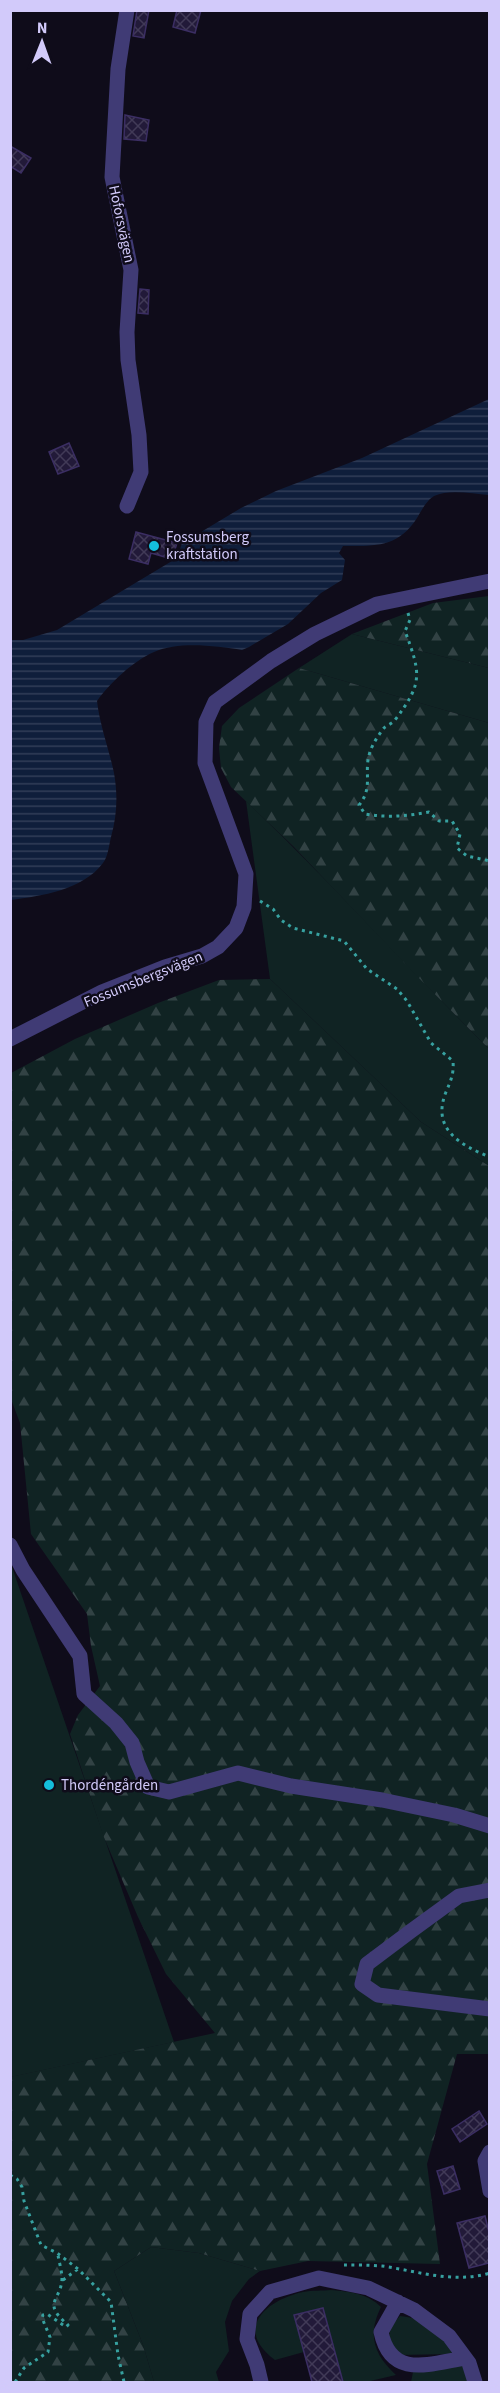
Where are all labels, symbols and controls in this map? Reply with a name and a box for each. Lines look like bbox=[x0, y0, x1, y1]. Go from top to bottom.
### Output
north arrow bbox=[12, 12, 72, 72]
text: N bbox=[37, 17, 48, 39]
street label: Hoforsvägen bbox=[103, 183, 140, 265]
place label: Fossumsberg kraftstation bbox=[166, 527, 250, 565]
marker: Fossumsberg kraftstation bbox=[147, 539, 161, 553]
street label: Fossumsbergsvägen bbox=[81, 946, 206, 1013]
place label: Thordéngården bbox=[61, 1775, 158, 1796]
marker: Thordéngården bbox=[42, 1778, 56, 1792]

